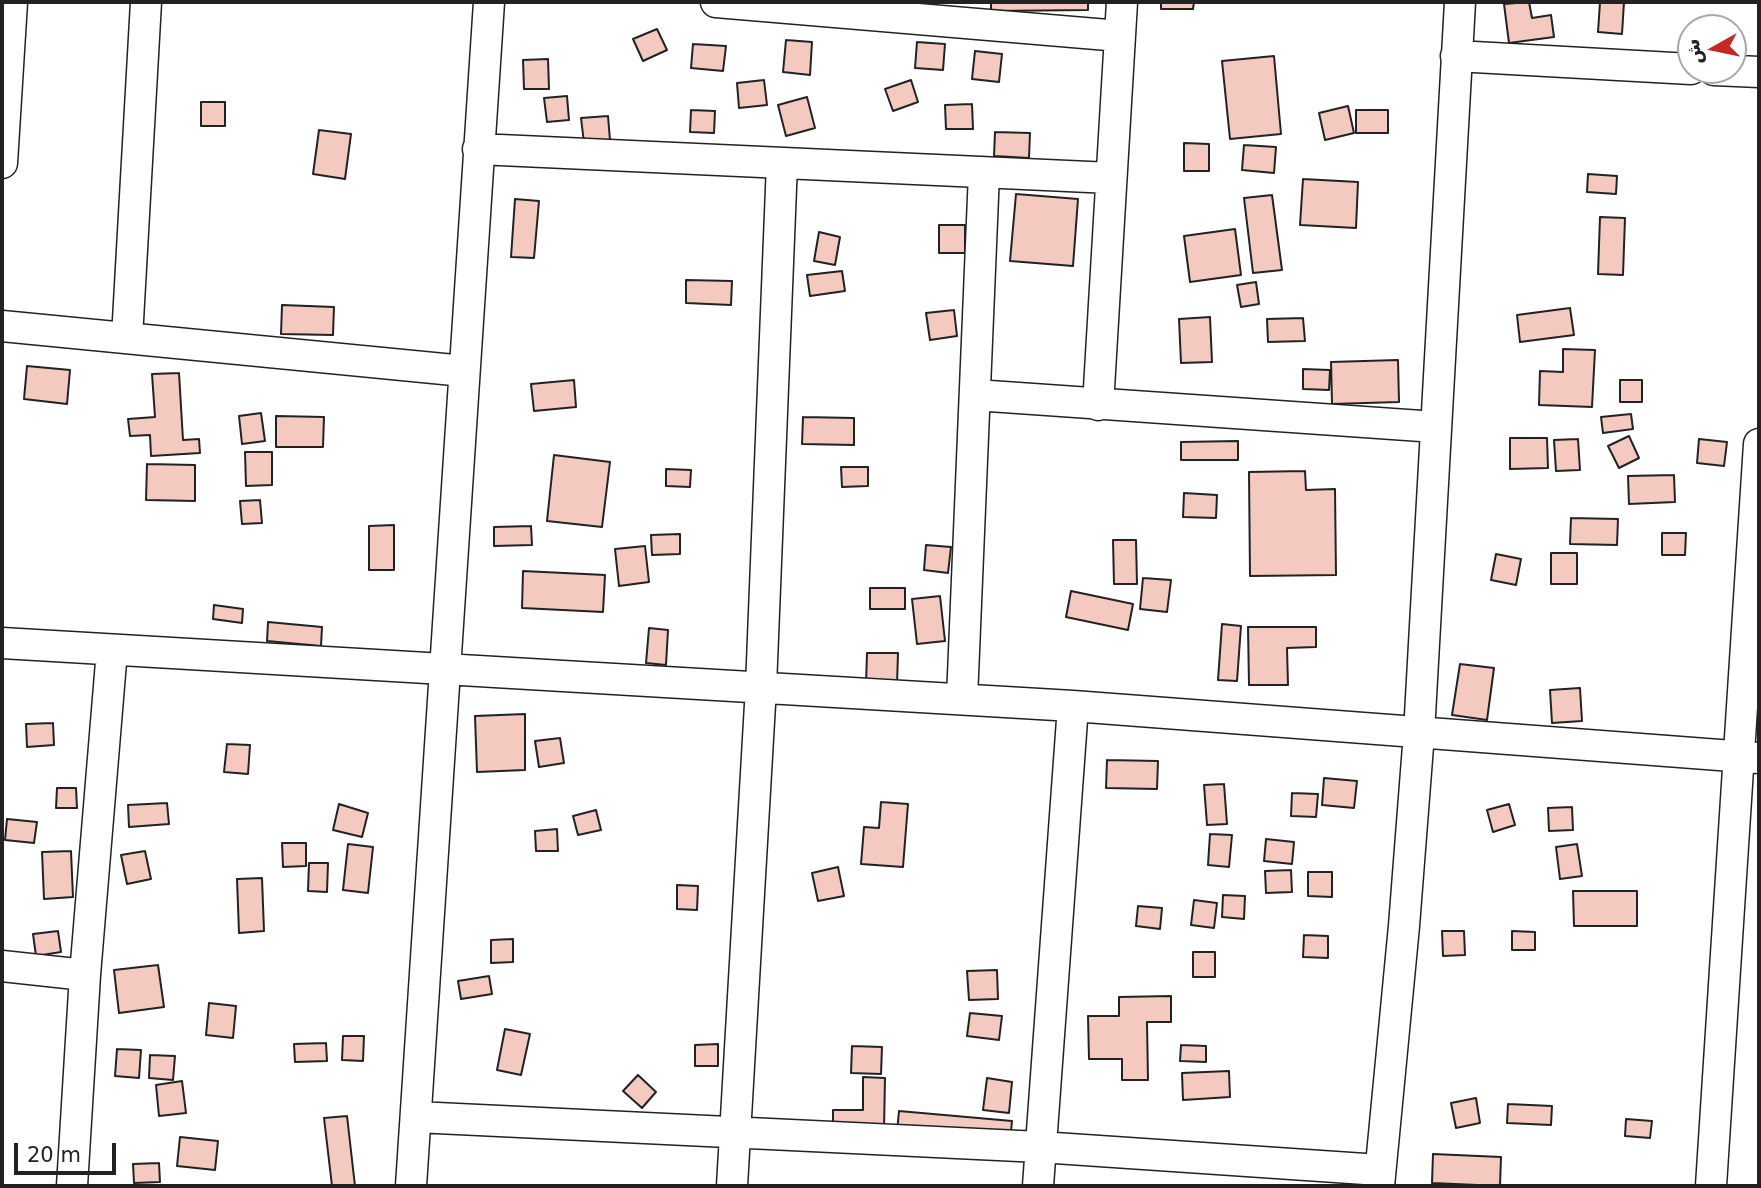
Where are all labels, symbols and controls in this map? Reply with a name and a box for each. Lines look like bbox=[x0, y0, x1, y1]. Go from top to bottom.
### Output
north arrow bbox=[1677, 14, 1747, 84]
text: ش bbox=[1680, 37, 1706, 67]
scale bar bbox=[18, 1128, 119, 1172]
text: 20 m bbox=[27, 1143, 81, 1167]

